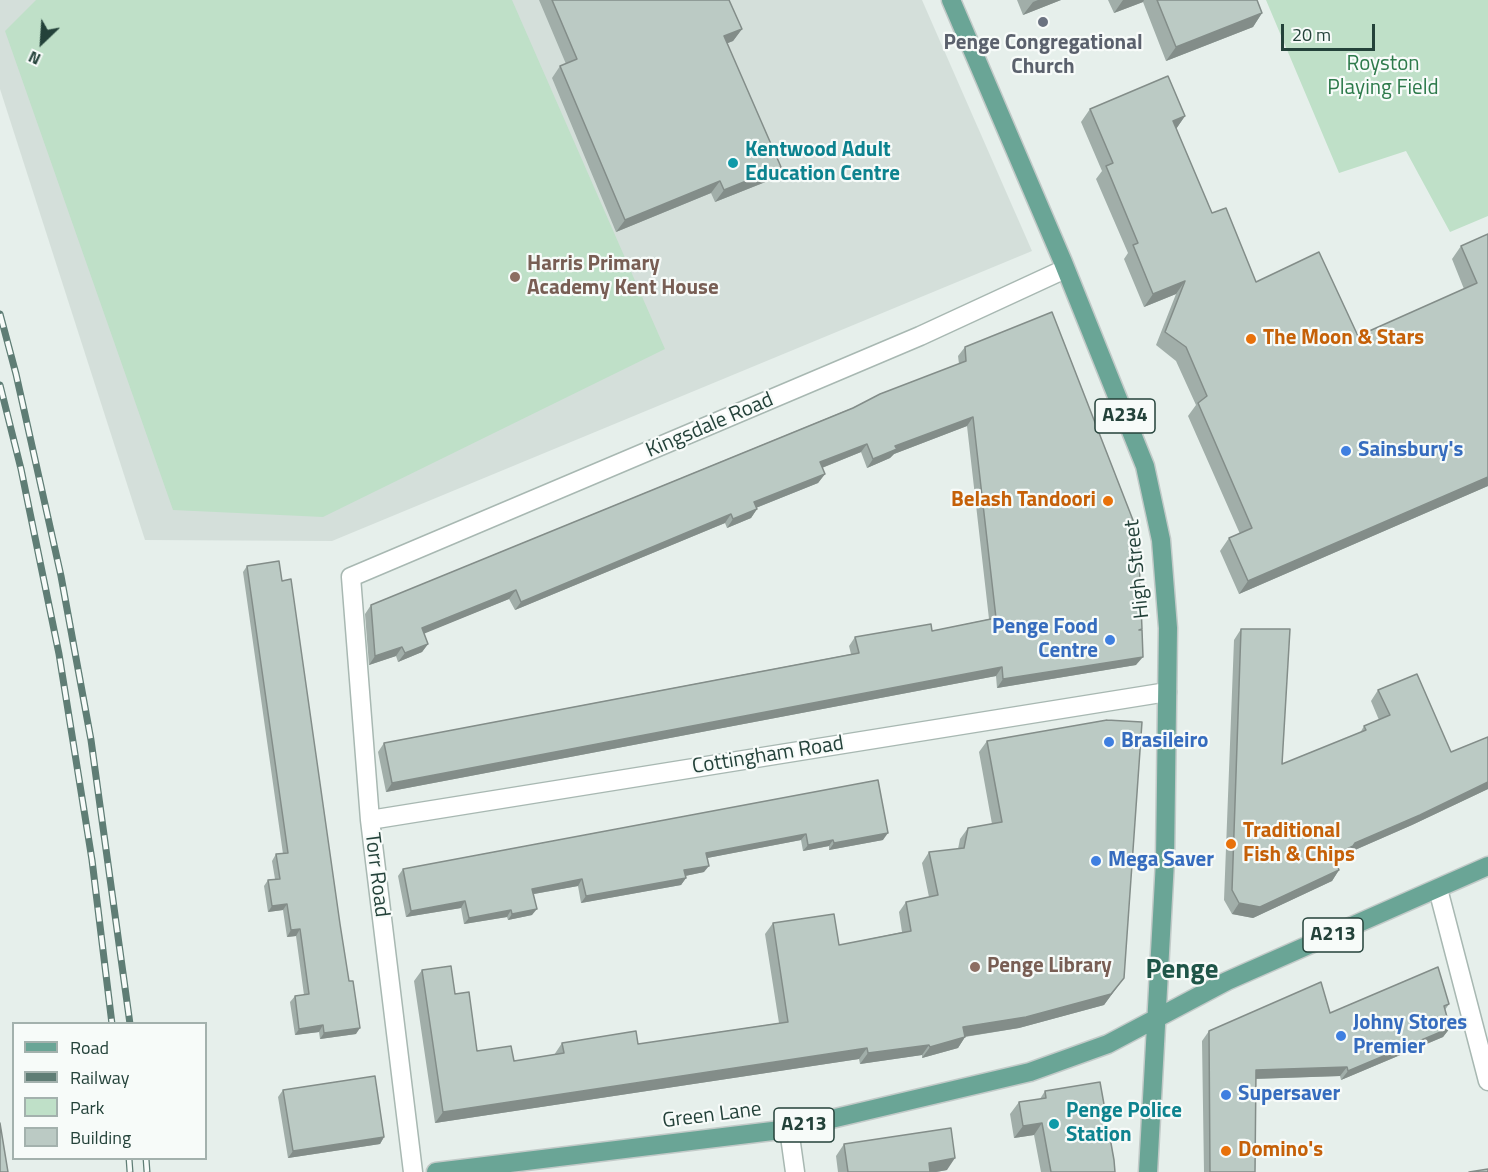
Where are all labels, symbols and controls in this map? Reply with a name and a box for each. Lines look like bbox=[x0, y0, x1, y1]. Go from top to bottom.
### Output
north arrow bbox=[12, 12, 72, 72]
scale bar bbox=[1284, 12, 1378, 50]
marker: Penge Congregational Church bbox=[1036, 15, 1050, 29]
text: 20 m bbox=[1292, 21, 1331, 48]
place label: Penge Congregational Church bbox=[943, 31, 1143, 81]
text: N bbox=[24, 45, 44, 72]
park label: Royston Playing Field bbox=[1327, 52, 1439, 102]
place label: Kentwood Adult Education Centre bbox=[745, 138, 900, 188]
marker: Kentwood Adult Education Centre bbox=[726, 156, 740, 170]
place label: Harris Primary Academy Kent House bbox=[527, 252, 719, 302]
marker: Harris Primary Academy Kent House bbox=[508, 270, 522, 284]
place label: The Moon & Stars bbox=[1263, 326, 1424, 352]
marker: The Moon & Stars bbox=[1244, 332, 1258, 346]
street label: Kingsdale Road bbox=[643, 388, 777, 464]
road number: A234 bbox=[1095, 399, 1155, 433]
place label: Sainsbury's bbox=[1358, 438, 1463, 464]
marker: Sainsbury's bbox=[1339, 444, 1353, 458]
place label: Belash Tandoori bbox=[951, 488, 1096, 514]
marker: Belash Tandoori bbox=[1101, 494, 1115, 508]
street label: High Street bbox=[1120, 518, 1156, 620]
place label: Penge Food Centre bbox=[992, 615, 1098, 665]
marker: Penge Food Centre bbox=[1103, 633, 1117, 647]
place label: Brasileiro bbox=[1121, 729, 1208, 755]
street label: Cottingham Road bbox=[690, 732, 846, 780]
marker: Brasileiro bbox=[1102, 735, 1116, 749]
place label: Traditional Fish & Chips bbox=[1243, 819, 1355, 869]
street label: Torr Road bbox=[358, 831, 394, 919]
marker: Traditional Fish & Chips bbox=[1224, 837, 1238, 851]
place label: Mega Saver bbox=[1108, 848, 1214, 874]
marker: Mega Saver bbox=[1089, 854, 1103, 868]
road number: A213 bbox=[1303, 918, 1363, 952]
place label: Penge Library bbox=[987, 954, 1112, 980]
district label: Penge bbox=[1146, 955, 1218, 987]
marker: Penge Library bbox=[968, 960, 982, 974]
place label: Johny Stores Premier bbox=[1353, 1011, 1467, 1061]
legend bbox=[12, 1022, 207, 1160]
marker: Johny Stores Premier bbox=[1334, 1029, 1348, 1043]
text: Road bbox=[70, 1034, 109, 1061]
text: Railway bbox=[70, 1064, 129, 1091]
place label: Supersaver bbox=[1238, 1082, 1340, 1108]
marker: Supersaver bbox=[1219, 1088, 1233, 1102]
text: Park bbox=[70, 1094, 104, 1121]
street label: Green Lane bbox=[661, 1097, 763, 1135]
place label: Penge Police Station bbox=[1066, 1099, 1182, 1149]
road number: A213 bbox=[774, 1108, 834, 1142]
marker: Penge Police Station bbox=[1047, 1117, 1061, 1131]
text: Building bbox=[70, 1124, 131, 1151]
place label: Domino's bbox=[1238, 1138, 1323, 1164]
marker: Domino's bbox=[1219, 1144, 1233, 1158]

